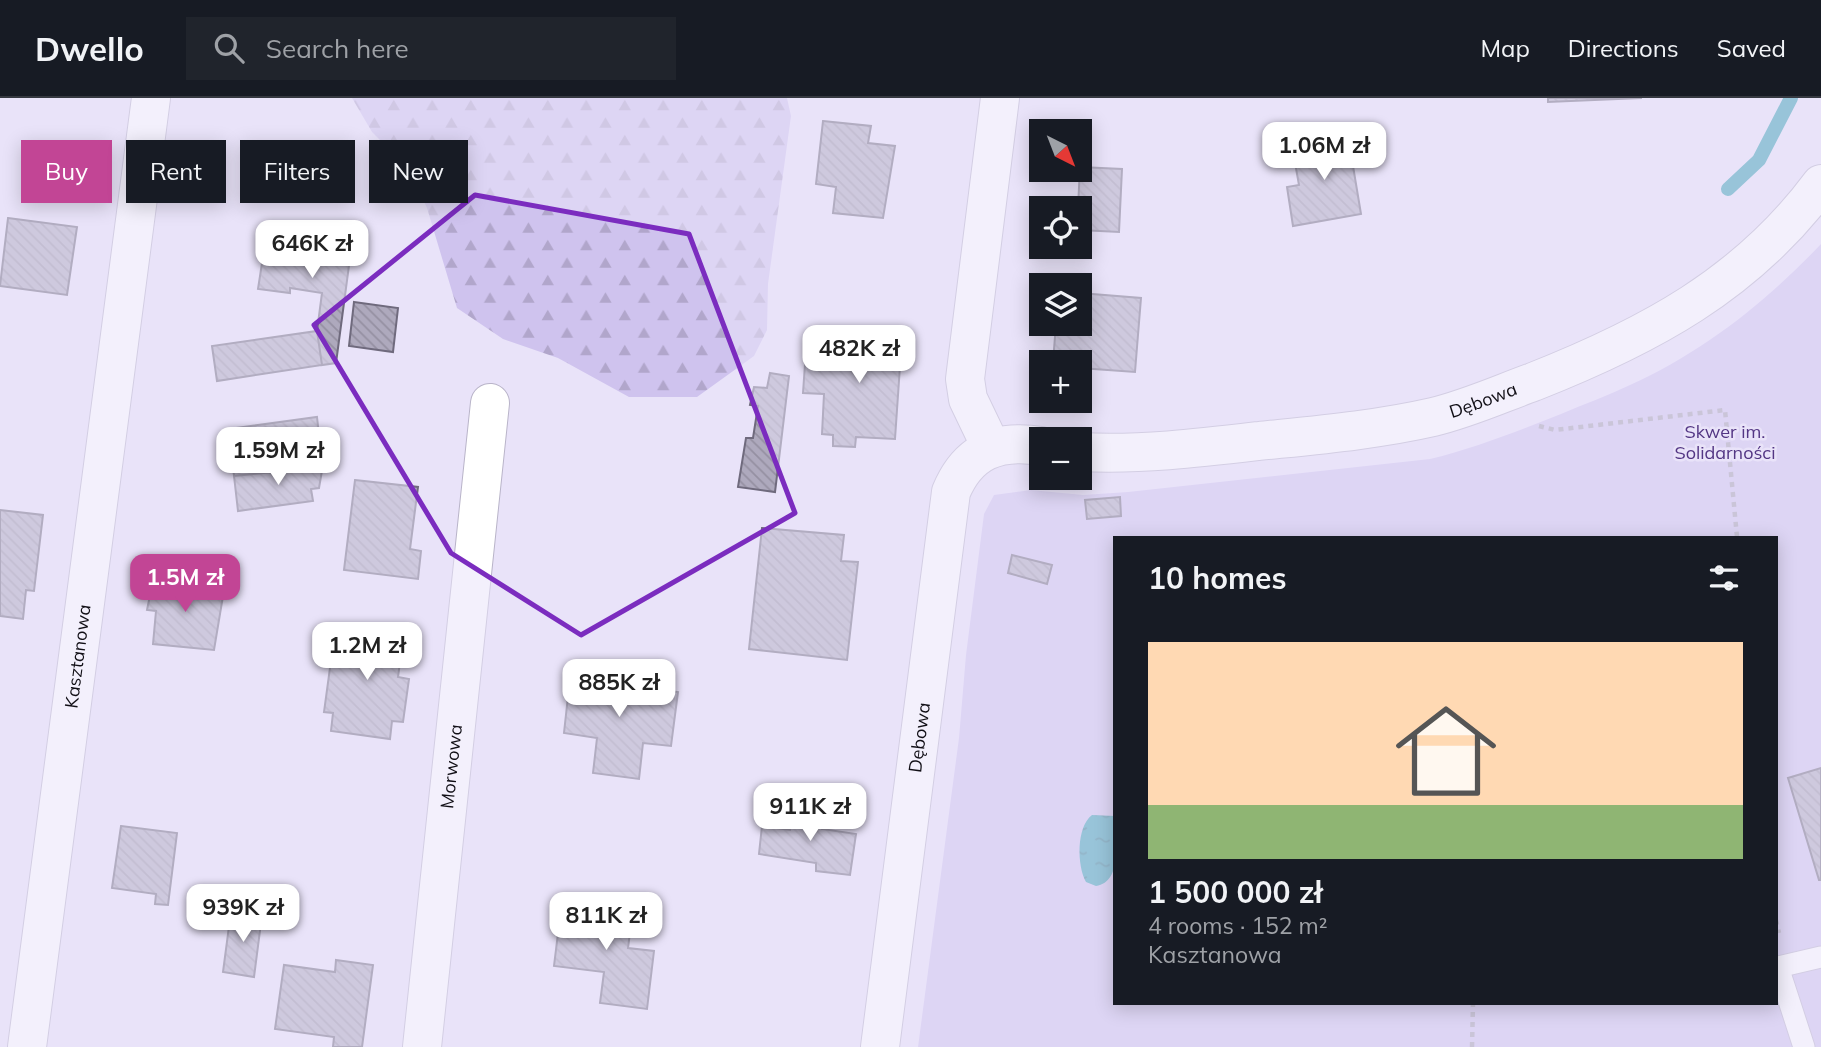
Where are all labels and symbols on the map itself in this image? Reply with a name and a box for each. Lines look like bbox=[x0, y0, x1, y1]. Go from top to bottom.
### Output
north arrow bbox=[1029, 119, 1092, 182]
pin: 1.06M zł bbox=[1252, 122, 1396, 182]
pin: 646K zł bbox=[247, 220, 377, 280]
pin: 482K zł bbox=[794, 326, 924, 385]
street label: Dębowa bbox=[1446, 377, 1520, 423]
park label: Skwer im. Solidarności bbox=[1674, 420, 1776, 464]
pin: 1.59M zł bbox=[206, 428, 350, 487]
pin: 1.5M zł bbox=[120, 554, 250, 614]
street label: Kasztanowa bbox=[59, 603, 96, 710]
pin: 1.2M zł bbox=[302, 622, 432, 682]
pin: 885K zł bbox=[554, 660, 684, 719]
street label: Dębowa bbox=[903, 701, 935, 774]
street label: Morwowa bbox=[435, 723, 467, 810]
pin: 911K zł bbox=[745, 784, 875, 843]
pin: 939K zł bbox=[178, 884, 308, 944]
pin: 811K zł bbox=[541, 892, 671, 952]

